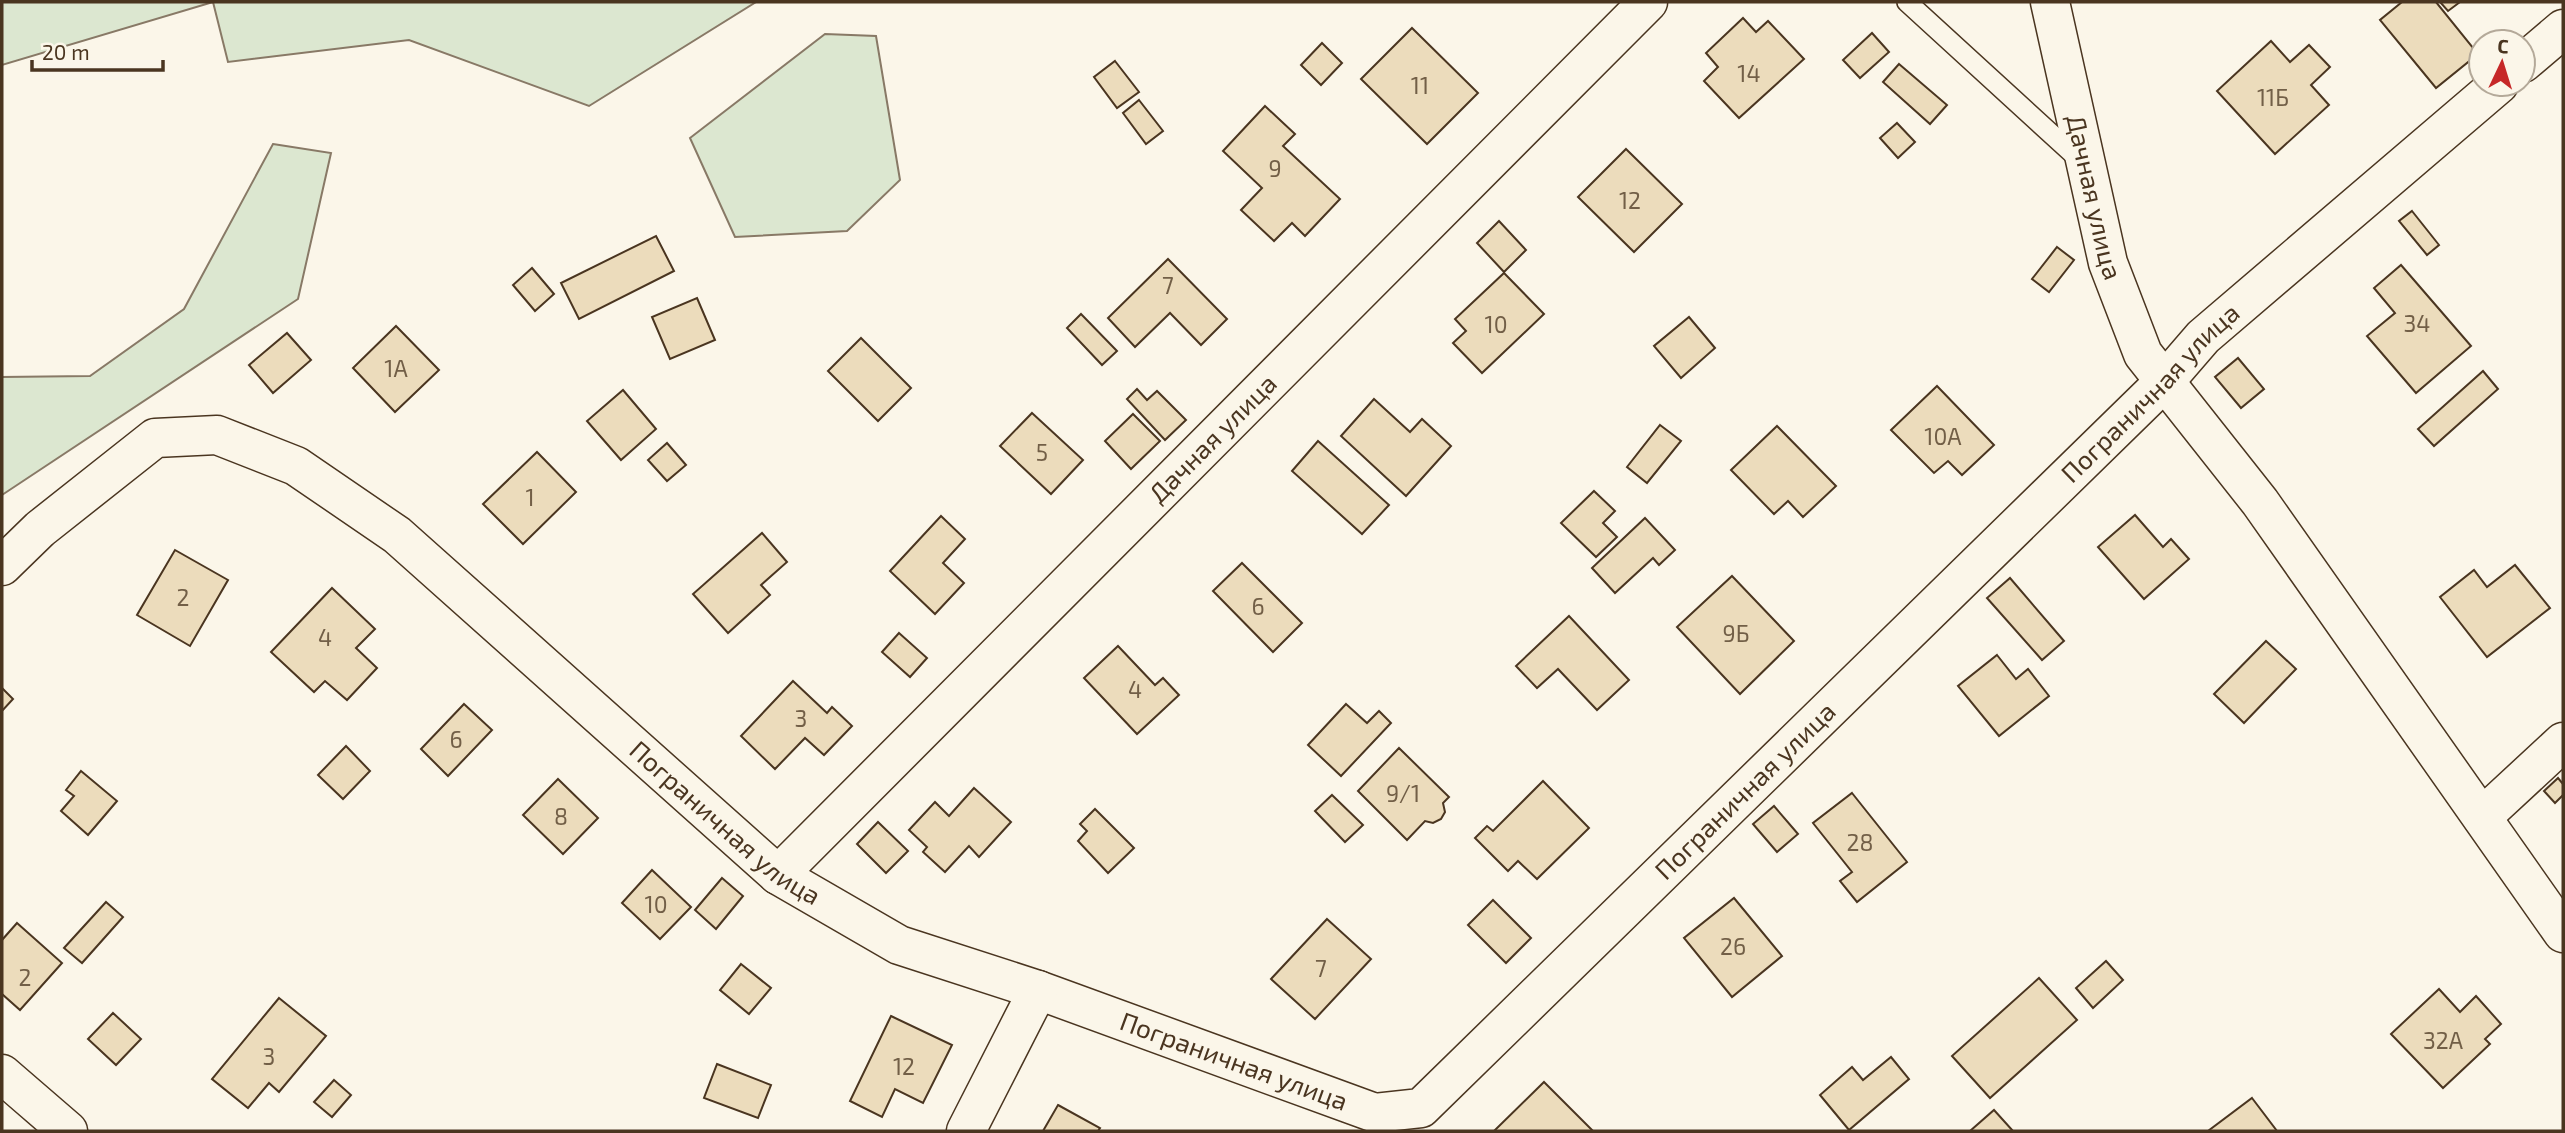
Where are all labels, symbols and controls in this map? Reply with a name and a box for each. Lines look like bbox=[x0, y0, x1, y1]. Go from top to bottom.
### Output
scale bar bbox=[32, 28, 163, 72]
north arrow bbox=[2467, 28, 2537, 98]
text: С bbox=[2497, 34, 2510, 57]
text: 20 m bbox=[42, 39, 90, 64]
house number: 14 bbox=[1737, 59, 1761, 87]
house number: 11 bbox=[1411, 71, 1429, 99]
house number: 11Б bbox=[2257, 83, 2289, 111]
street label: Дачная улица bbox=[2061, 111, 2130, 284]
house number: 9 bbox=[1268, 154, 1282, 182]
house number: 12 bbox=[1619, 186, 1641, 214]
house number: 7 bbox=[1162, 271, 1174, 299]
street label: Пограничная улица bbox=[2054, 296, 2245, 488]
house number: 34 bbox=[2404, 309, 2430, 337]
house number: 10 bbox=[1484, 310, 1508, 338]
house number: 1А bbox=[384, 354, 408, 382]
street label: Дачная улица bbox=[1141, 367, 1282, 508]
house number: 10А bbox=[1924, 422, 1962, 450]
house number: 5 bbox=[1036, 438, 1048, 466]
house number: 1 bbox=[525, 483, 535, 511]
house number: 2 bbox=[177, 583, 189, 611]
house number: 6 bbox=[1251, 592, 1265, 620]
house number: 9Б bbox=[1723, 619, 1749, 647]
house number: 4 bbox=[318, 623, 332, 651]
house number: 4 bbox=[1128, 675, 1142, 703]
street label: Пограничная улица bbox=[1648, 695, 1841, 885]
house number: 3 bbox=[795, 704, 807, 732]
house number: 6 bbox=[449, 725, 463, 753]
street label: Пограничная улица bbox=[624, 733, 827, 910]
house number: 9/1 bbox=[1386, 779, 1420, 807]
house number: 8 bbox=[554, 802, 568, 830]
house number: 28 bbox=[1847, 828, 1873, 856]
house number: 10 bbox=[644, 890, 668, 918]
house number: 26 bbox=[1720, 932, 1746, 960]
house number: 7 bbox=[1315, 954, 1327, 982]
house number: 2 bbox=[19, 963, 31, 991]
street label: Пограничная улица bbox=[1116, 1004, 1353, 1116]
house number: 32А bbox=[2423, 1026, 2464, 1054]
house number: 3 bbox=[263, 1042, 275, 1070]
house number: 12 bbox=[893, 1052, 915, 1080]

